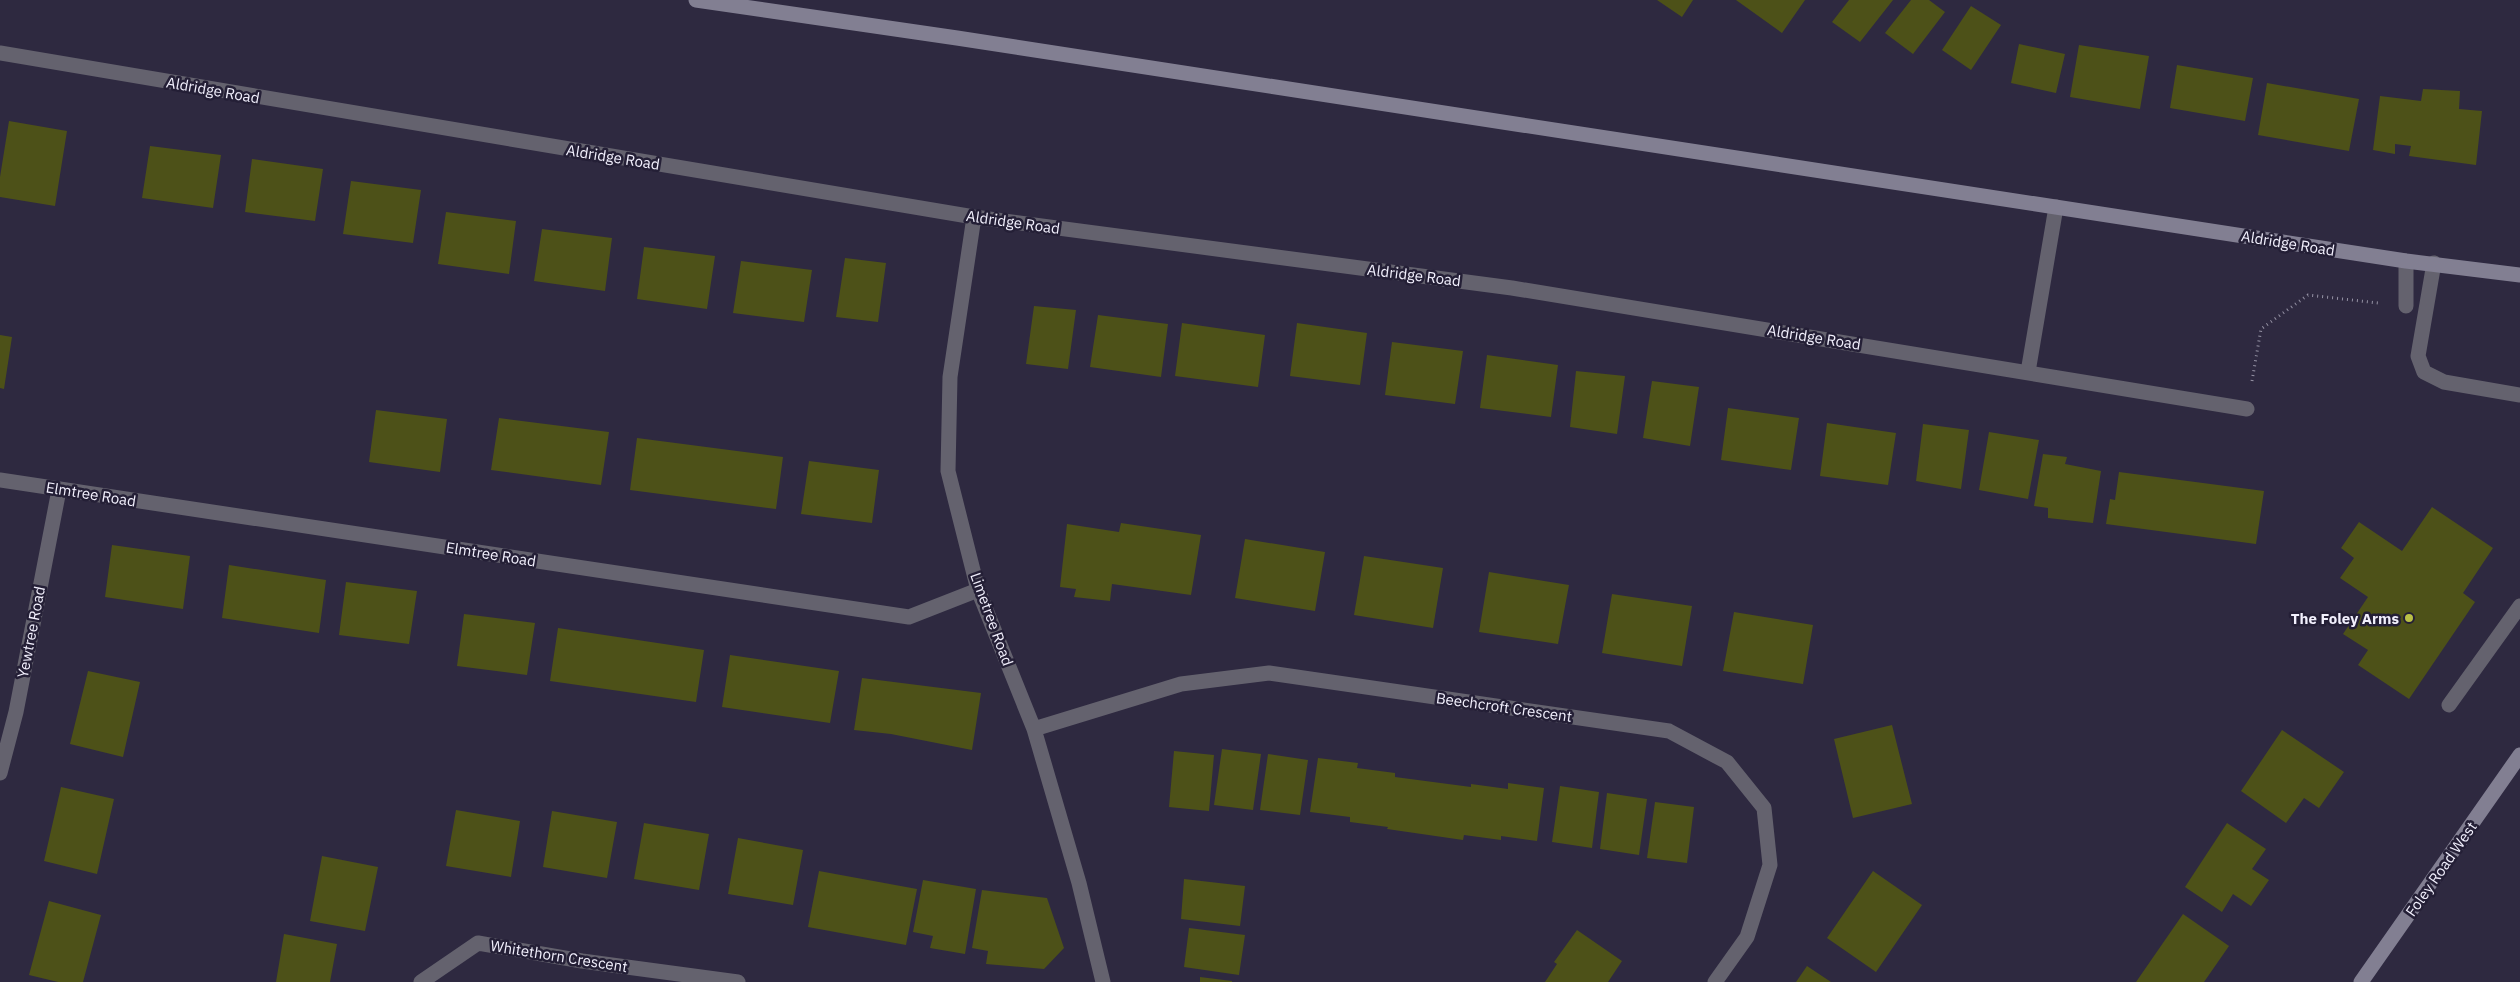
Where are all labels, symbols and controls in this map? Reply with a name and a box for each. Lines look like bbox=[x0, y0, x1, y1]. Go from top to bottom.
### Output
street label: Aldridge Road bbox=[165, 72, 261, 108]
street label: Aldridge Road bbox=[565, 140, 661, 174]
street label: Aldridge Road bbox=[965, 206, 1061, 238]
street label: Aldridge Road bbox=[2240, 226, 2336, 260]
street label: Aldridge Road bbox=[1366, 260, 1462, 290]
street label: Aldridge Road bbox=[1766, 320, 1862, 354]
street label: Elmtree Road bbox=[45, 477, 137, 511]
street label: Elmtree Road bbox=[445, 537, 537, 571]
street label: Limetree Road bbox=[966, 570, 1018, 668]
street label: Yewtree Road bbox=[13, 585, 49, 679]
place label: The Foley Arms bbox=[2291, 609, 2399, 628]
marker: The Foley Arms bbox=[2403, 612, 2415, 624]
street label: Beechcroft Crescent bbox=[1435, 688, 1573, 726]
street label: Foley Road West bbox=[2401, 818, 2481, 920]
street label: Whitethorn Crescent bbox=[489, 936, 629, 976]

